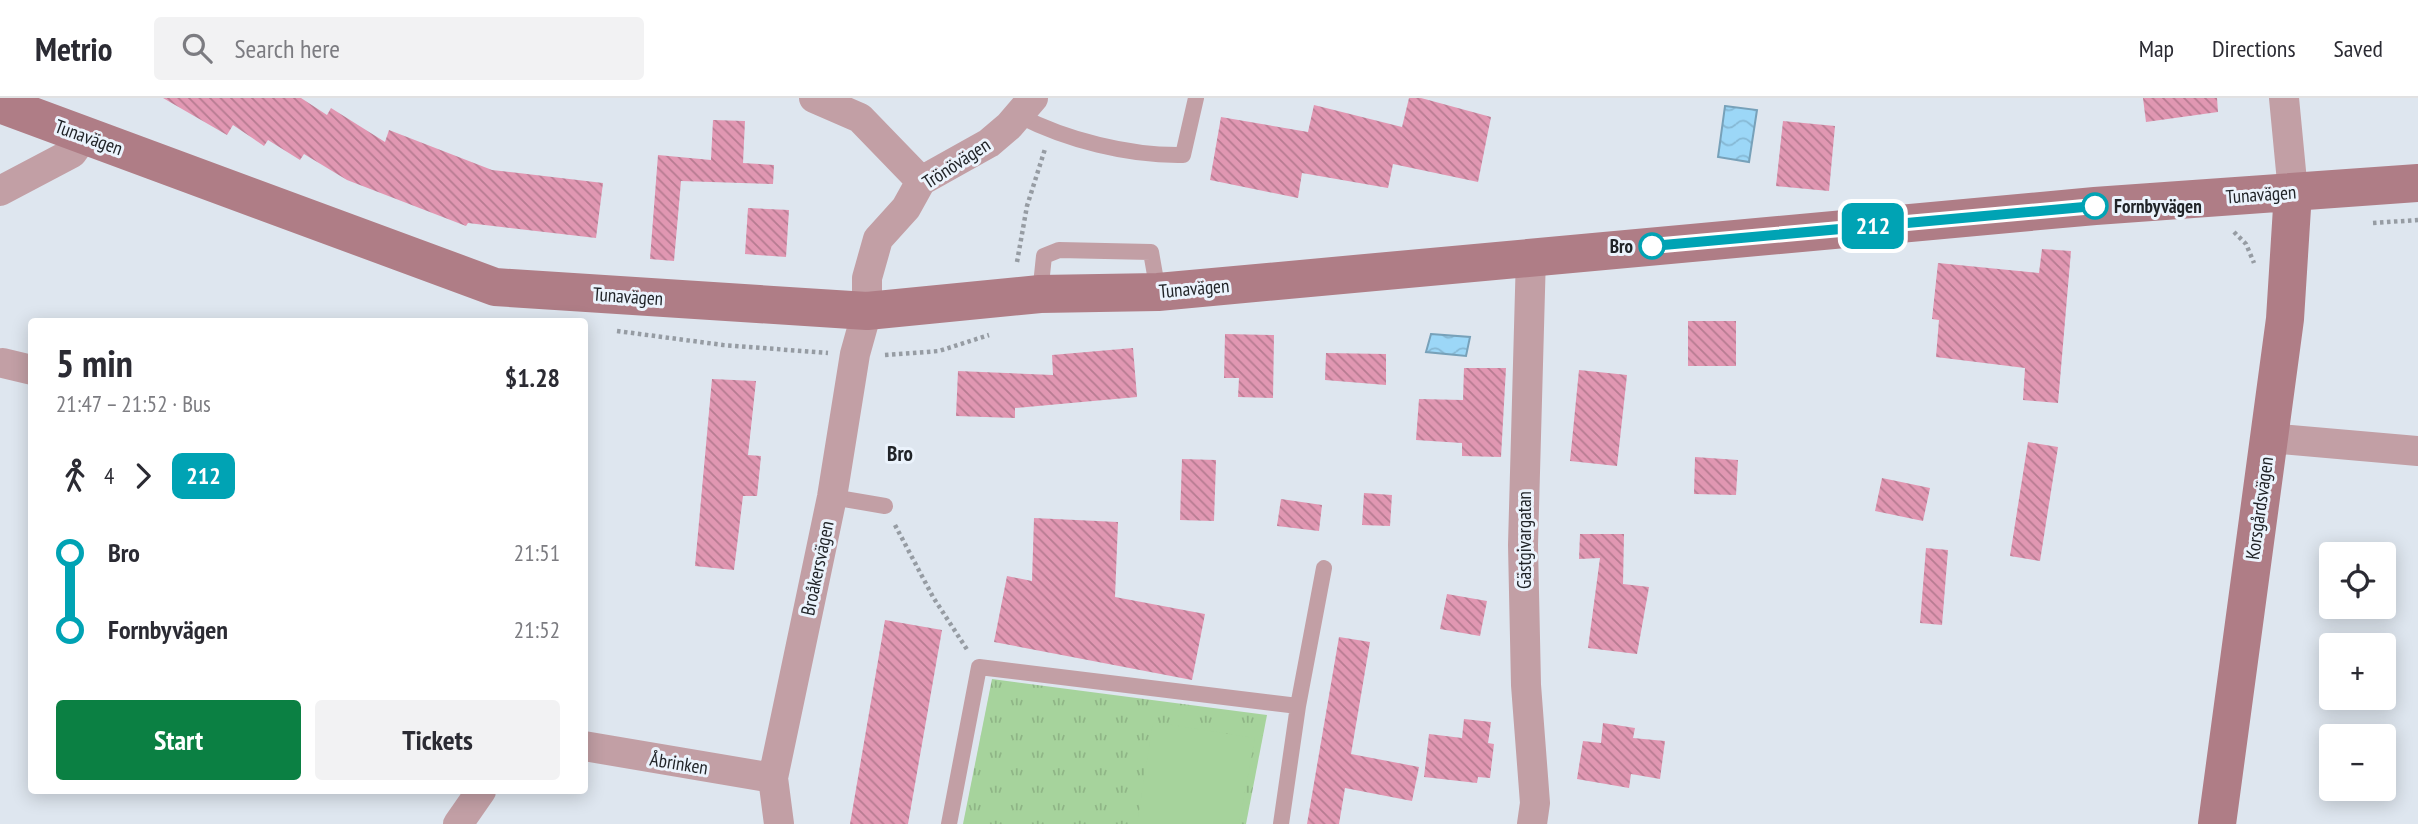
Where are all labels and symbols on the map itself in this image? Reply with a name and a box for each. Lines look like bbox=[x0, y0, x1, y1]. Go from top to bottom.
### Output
street label: Tunavägen bbox=[52, 114, 126, 160]
street label: Trönövägen bbox=[918, 132, 994, 194]
street label: Tunavägen bbox=[2225, 180, 2297, 208]
marker: Fornbyvägen bbox=[2082, 193, 2108, 219]
place label: Fornbyvägen bbox=[2114, 194, 2202, 218]
line badge: 212 bbox=[1833, 203, 1913, 249]
marker: Bro bbox=[1639, 233, 1665, 259]
place label: Bro bbox=[1610, 234, 1633, 258]
street label: Tunavägen bbox=[1158, 273, 1230, 303]
street label: Tunavägen bbox=[592, 282, 664, 310]
district label: Bro bbox=[887, 440, 913, 467]
street label: Korsgårdsvägen bbox=[2240, 455, 2278, 561]
street label: Gästgivargatan bbox=[1512, 491, 1536, 589]
street label: Broåkersvägen bbox=[795, 519, 839, 617]
street label: Åbrinken bbox=[648, 747, 710, 779]

